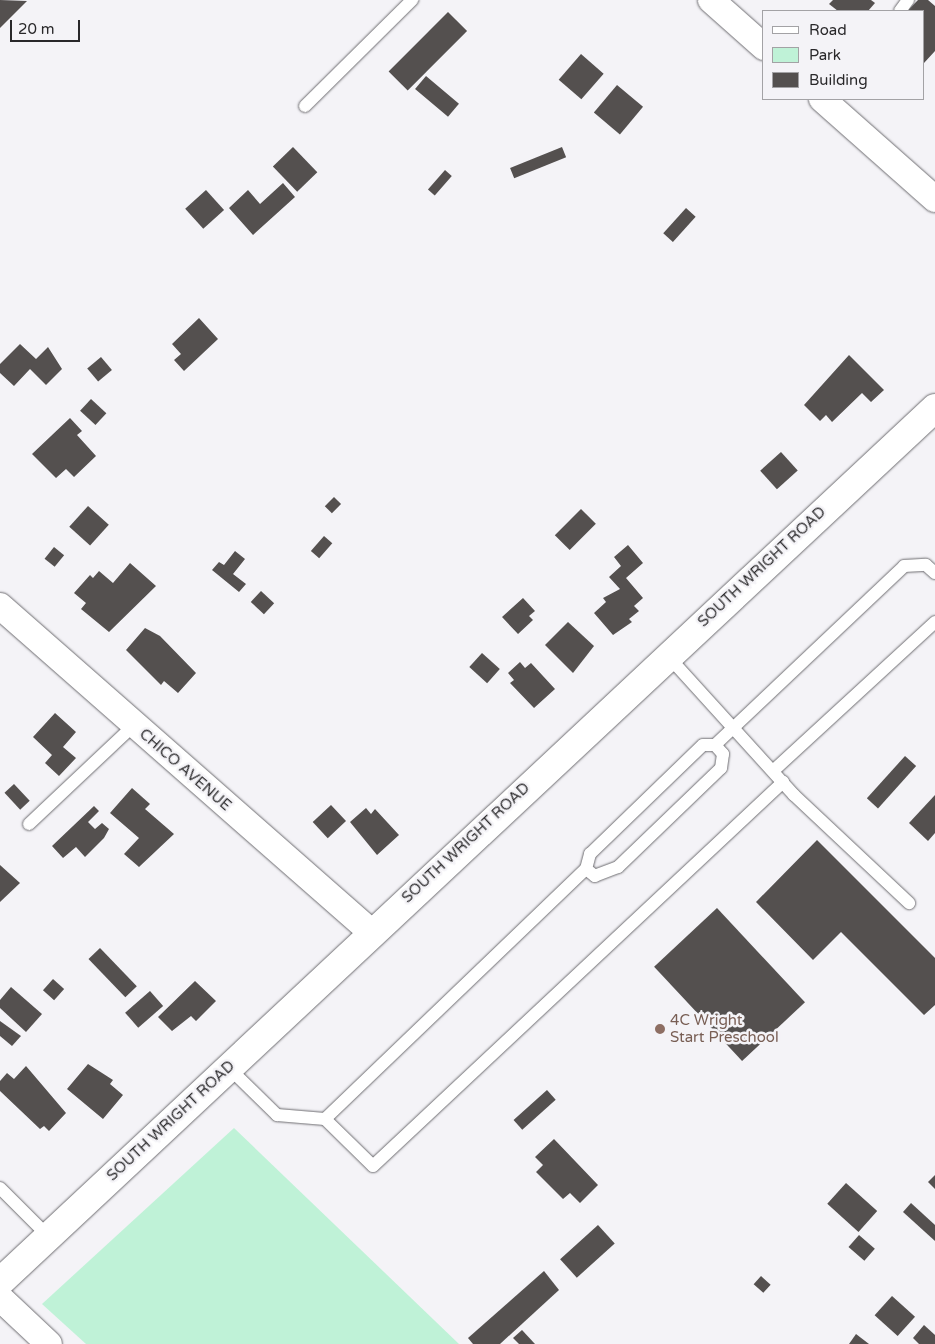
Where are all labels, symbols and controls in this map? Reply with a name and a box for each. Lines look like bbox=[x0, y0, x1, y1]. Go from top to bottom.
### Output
scale bar bbox=[12, 10, 82, 42]
legend bbox=[762, 10, 925, 100]
text: 20 m bbox=[18, 20, 55, 38]
text: Road bbox=[809, 21, 847, 39]
text: Park bbox=[809, 46, 841, 64]
text: Building bbox=[809, 71, 868, 89]
street label: SOUTH WRIGHT ROAD bbox=[694, 503, 830, 631]
street label: CHICO AVENUE bbox=[135, 725, 235, 815]
street label: SOUTH WRIGHT ROAD bbox=[398, 779, 534, 907]
place label: 4C Wright Start Preschool bbox=[670, 1011, 779, 1046]
marker: 4C Wright Start Preschool bbox=[654, 1023, 666, 1035]
street label: SOUTH WRIGHT ROAD bbox=[103, 1057, 239, 1185]

